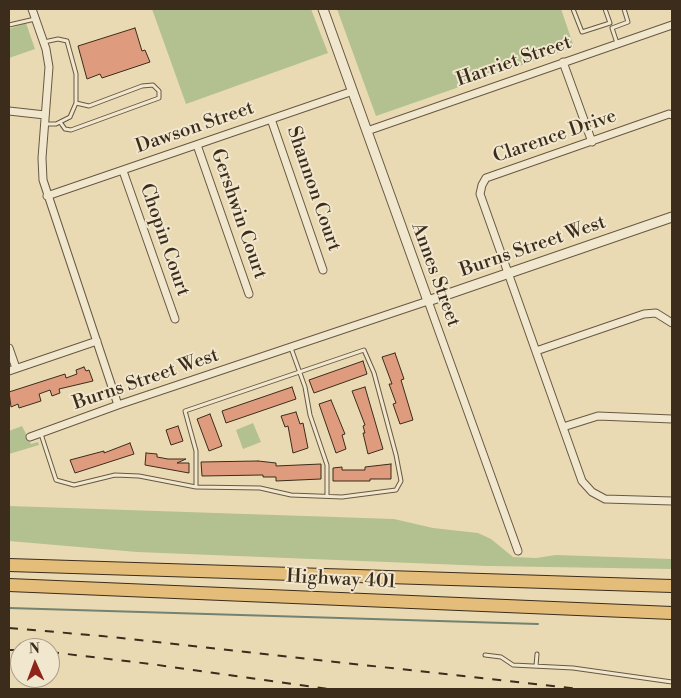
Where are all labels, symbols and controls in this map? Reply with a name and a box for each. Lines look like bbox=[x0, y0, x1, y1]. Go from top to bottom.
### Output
street label: Harriet Street bbox=[454, 32, 574, 92]
street label: Dawson Street bbox=[133, 97, 257, 159]
street label: Clarence Drive bbox=[490, 105, 620, 169]
street label: Shannon Court bbox=[281, 124, 345, 254]
street label: Gershwin Court bbox=[205, 146, 271, 282]
street label: Chopin Court bbox=[134, 181, 194, 299]
street label: Burns Street West bbox=[457, 211, 609, 283]
street label: Annes Street bbox=[406, 220, 464, 330]
street label: Burns Street West bbox=[70, 344, 222, 416]
street label: Highway 401 bbox=[286, 566, 396, 594]
north arrow bbox=[10, 638, 60, 688]
text: N bbox=[29, 640, 40, 658]

